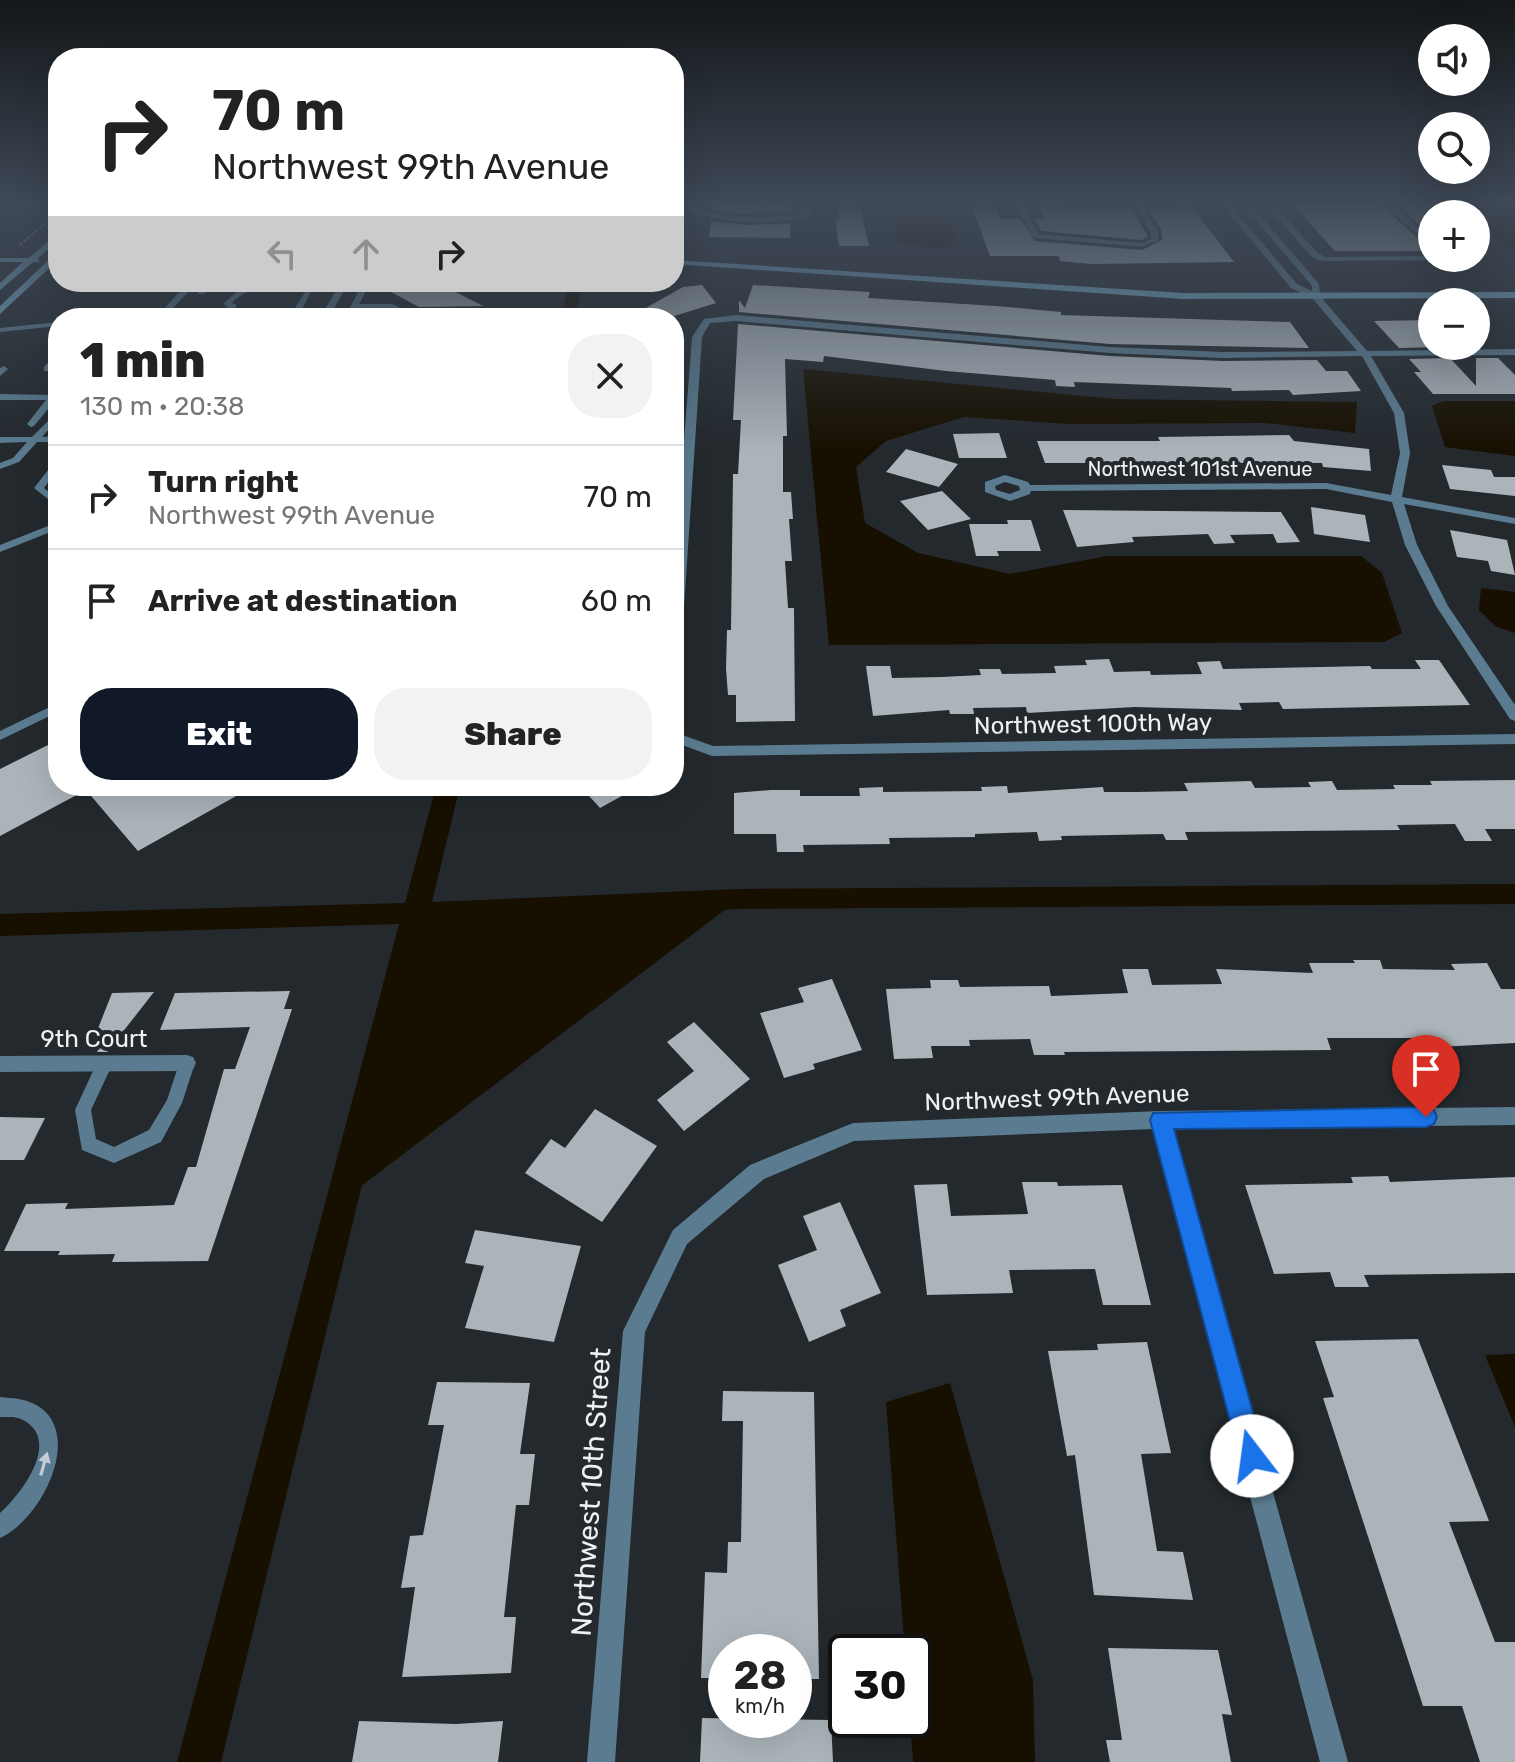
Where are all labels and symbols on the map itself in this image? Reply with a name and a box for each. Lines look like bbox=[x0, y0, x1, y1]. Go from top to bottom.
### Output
street label: Northwest 101st Avenue bbox=[1088, 457, 1312, 481]
street label: Northwest 100th Way bbox=[974, 708, 1212, 740]
street label: 9th Court bbox=[41, 1025, 147, 1053]
pin bbox=[1392, 1035, 1460, 1117]
street label: Northwest 99th Avenue bbox=[924, 1079, 1190, 1117]
street label: Northwest 10th Street bbox=[564, 1346, 618, 1637]
position arrow bbox=[1210, 1414, 1294, 1498]
one-way arrow bbox=[38, 1452, 51, 1476]
speed limit sign: 30 bbox=[828, 1634, 932, 1738]

